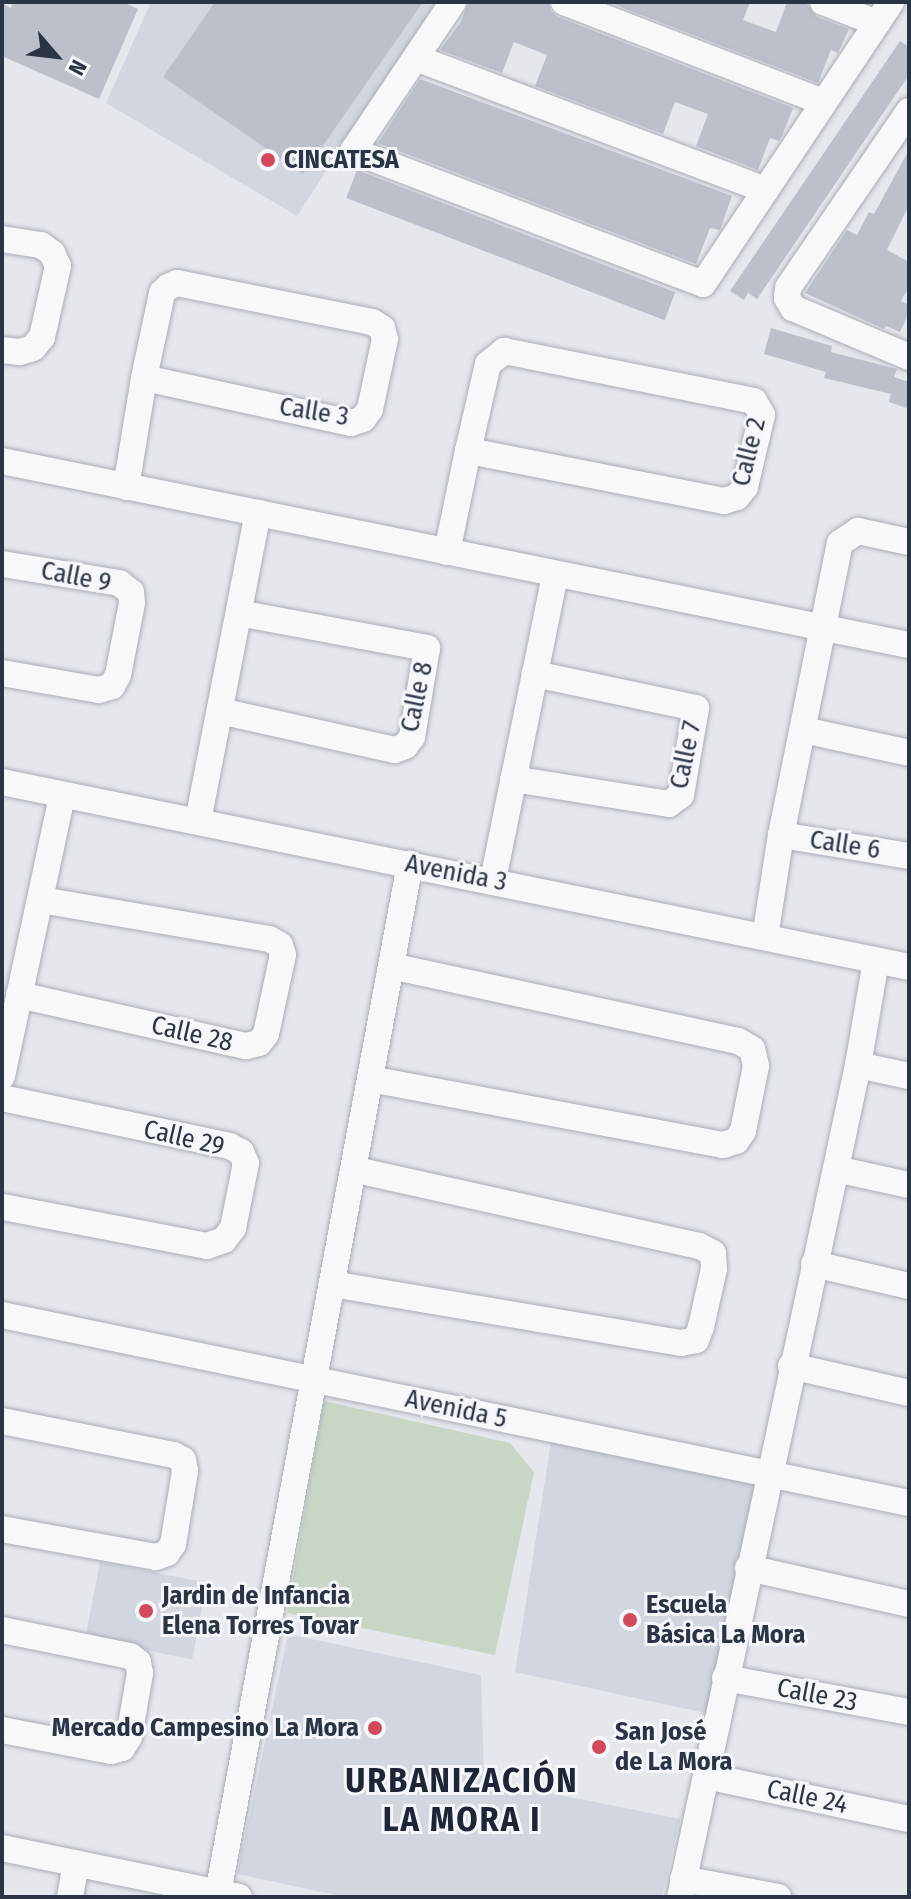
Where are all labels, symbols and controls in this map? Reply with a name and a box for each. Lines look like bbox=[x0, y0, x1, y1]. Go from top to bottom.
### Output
north arrow bbox=[16, 16, 96, 96]
text: N bbox=[63, 55, 93, 80]
place label: CINCATESA bbox=[284, 144, 399, 176]
marker: CINCATESA bbox=[259, 151, 277, 169]
street label: Calle 3 bbox=[277, 391, 351, 433]
street label: Calle 2 bbox=[725, 415, 773, 489]
street label: Calle 9 bbox=[38, 555, 114, 599]
street label: Calle 8 bbox=[394, 659, 440, 735]
street label: Calle 7 bbox=[664, 718, 708, 792]
street label: Calle 6 bbox=[808, 824, 882, 866]
street label: Avenida 3 bbox=[403, 848, 509, 898]
street label: Calle 28 bbox=[148, 1010, 236, 1058]
street label: Calle 29 bbox=[141, 1114, 227, 1162]
street label: Avenida 5 bbox=[402, 1383, 510, 1435]
place label: Jardin de Infancia Elena Torres Tovar bbox=[162, 1580, 359, 1642]
place label: Escuela Básica La Mora bbox=[646, 1589, 805, 1650]
marker: Jardin de Infancia Elena Torres Tovar bbox=[137, 1602, 155, 1620]
marker: Escuela Básica La Mora bbox=[621, 1611, 639, 1629]
street label: Calle 23 bbox=[774, 1672, 860, 1718]
place label: Mercado Campesino La Mora bbox=[52, 1712, 359, 1744]
place label: San José de La Mora bbox=[615, 1716, 732, 1778]
marker: Mercado Campesino La Mora bbox=[366, 1719, 384, 1737]
marker: San José de La Mora bbox=[590, 1738, 608, 1756]
district label: URBANIZACIÓN LA MORA I bbox=[345, 1760, 579, 1840]
street label: Calle 24 bbox=[764, 1773, 850, 1821]

